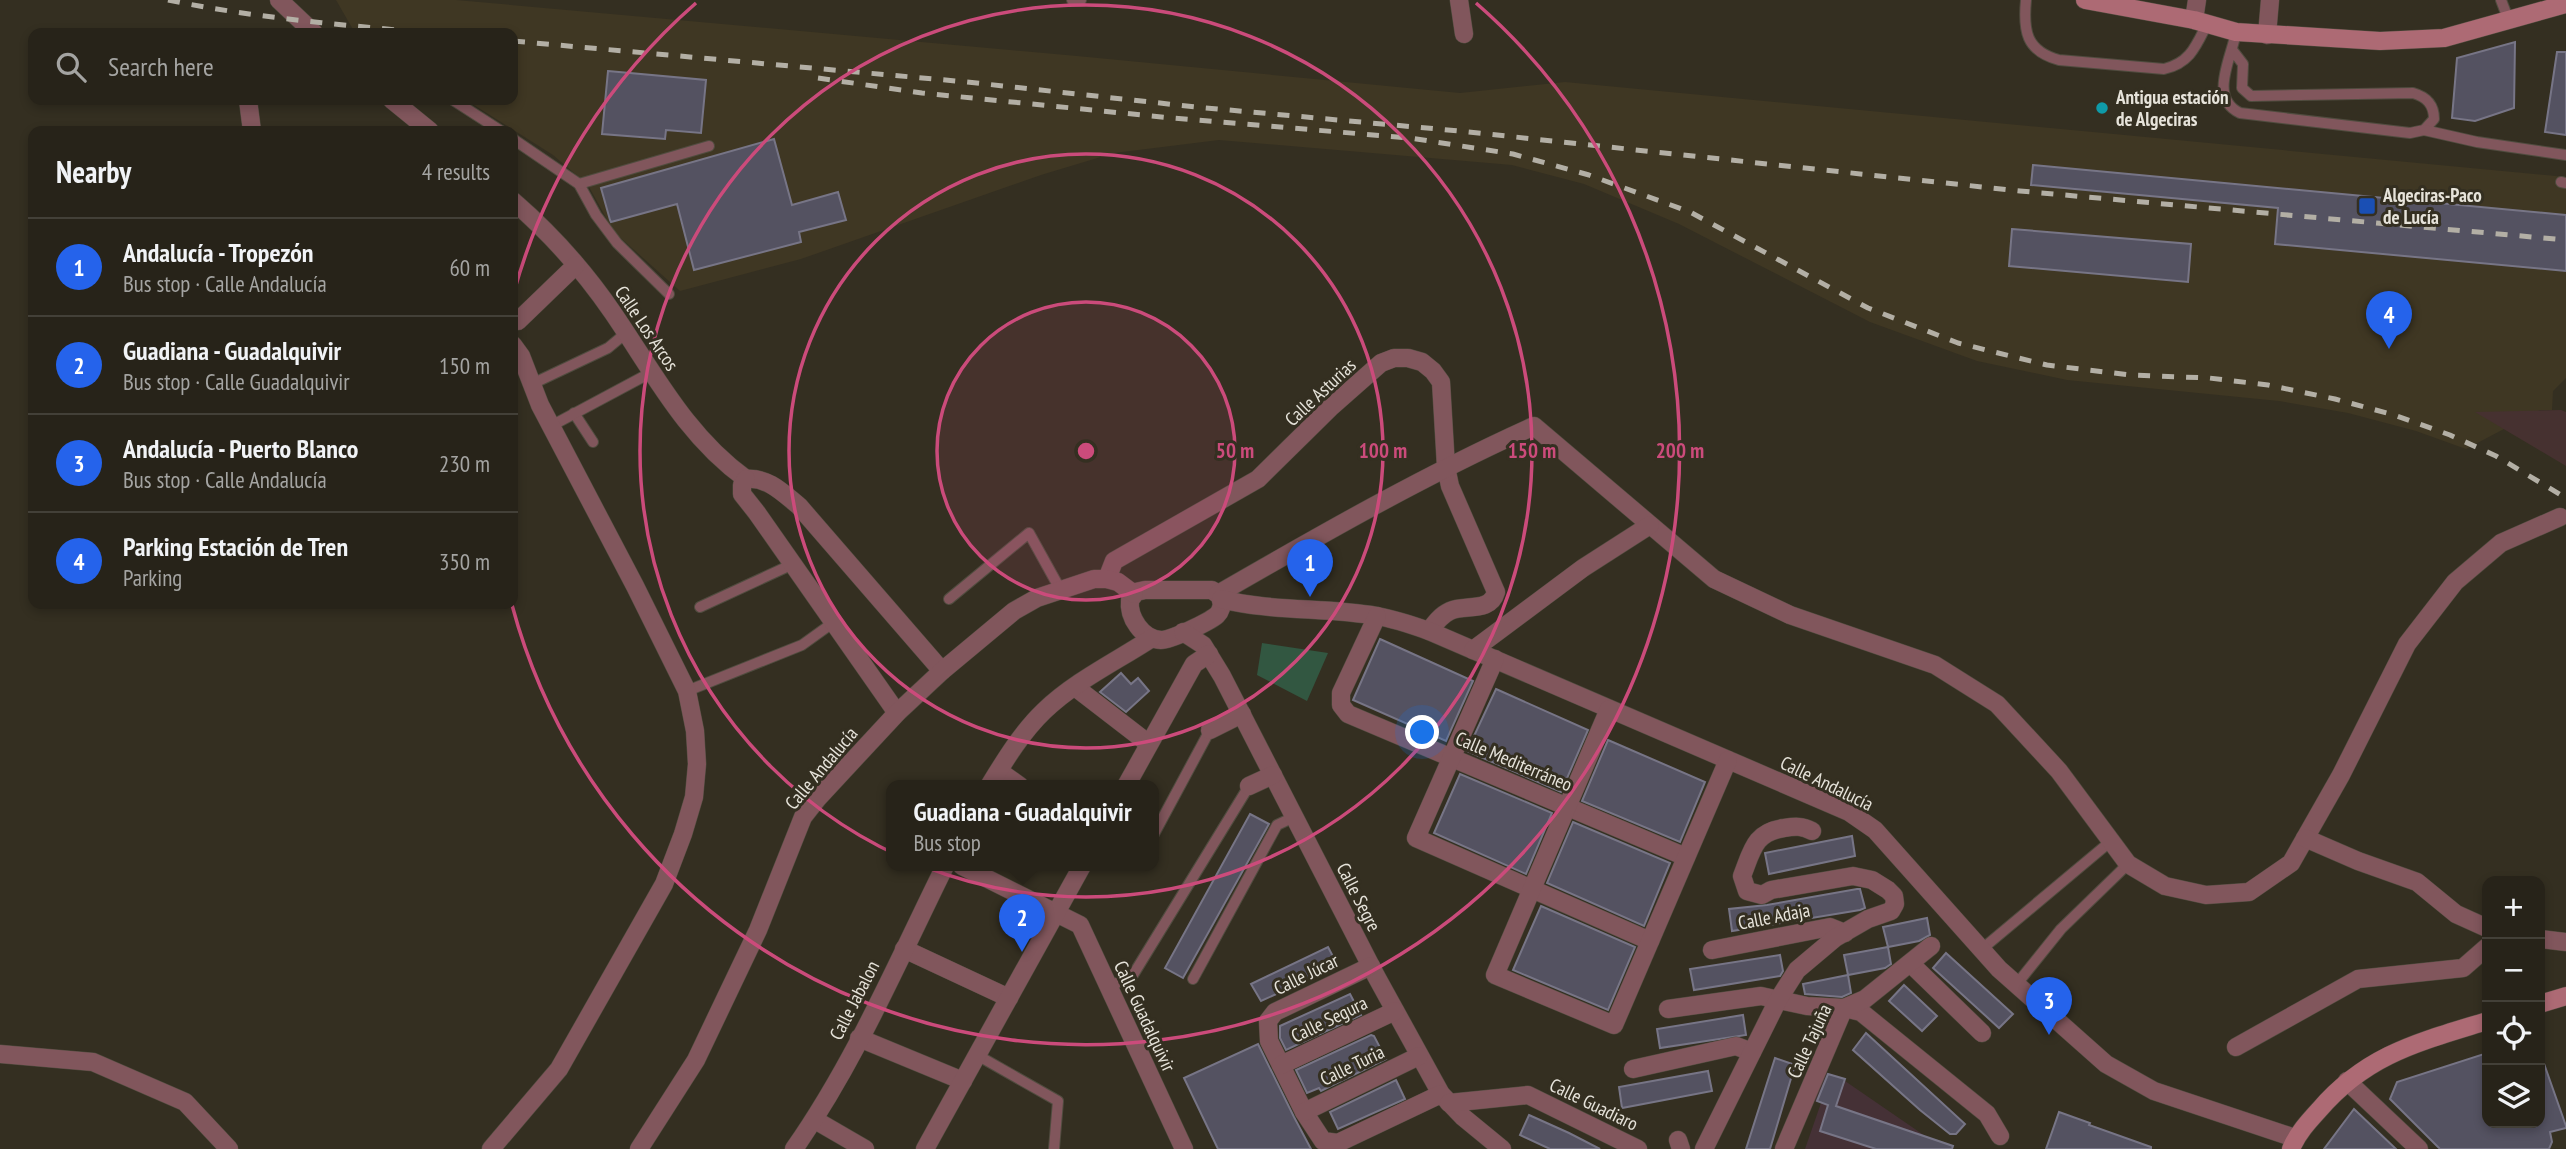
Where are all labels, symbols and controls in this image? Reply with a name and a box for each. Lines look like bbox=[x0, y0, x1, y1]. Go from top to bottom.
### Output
search box bbox=[28, 28, 518, 105]
icon: search bbox=[52, 48, 90, 86]
text: Search here bbox=[108, 50, 214, 83]
place label: Antigua estación de Algeciras bbox=[2115, 85, 2229, 131]
marker: Antigua estación de Algeciras bbox=[2094, 100, 2110, 116]
text: Nearby bbox=[56, 152, 131, 191]
text: 4 results bbox=[422, 157, 490, 186]
place label: Algeciras-Paco de Lucía bbox=[2382, 183, 2482, 229]
marker: Algeciras-Paco de Lucía bbox=[2357, 196, 2377, 216]
text: Andalucía - Tropezón bbox=[123, 236, 314, 269]
text: 1 bbox=[74, 253, 85, 282]
text: 60 m bbox=[449, 253, 490, 282]
text: Bus stop · Calle Andalucía bbox=[123, 269, 327, 298]
street label: Calle Los Arcos bbox=[610, 281, 684, 375]
pin: 4 bbox=[2366, 291, 2412, 349]
text: Guadiana - Guadalquivir bbox=[123, 334, 341, 367]
text: 2 bbox=[74, 351, 85, 380]
text: 150 m bbox=[439, 351, 490, 380]
street label: Calle Asturias bbox=[1279, 353, 1361, 431]
text: Bus stop · Calle Guadalquivir bbox=[123, 367, 350, 396]
text: Andalucía - Puerto Blanco bbox=[123, 432, 358, 465]
text: 50 m bbox=[1216, 437, 1254, 464]
text: 100 m bbox=[1359, 437, 1407, 464]
text: 150 m bbox=[1508, 437, 1556, 464]
text: 200 m bbox=[1656, 437, 1704, 464]
centre of rings bbox=[1074, 439, 1098, 463]
text: 3 bbox=[74, 449, 85, 478]
text: 230 m bbox=[439, 449, 490, 478]
text: Bus stop · Calle Andalucía bbox=[123, 465, 327, 494]
text: Parking Estación de Tren bbox=[123, 530, 348, 563]
pin: 1 bbox=[1287, 539, 1333, 597]
text: 4 bbox=[74, 547, 85, 576]
text: 350 m bbox=[439, 547, 490, 576]
text: Parking bbox=[123, 563, 182, 592]
your location bbox=[1405, 715, 1439, 749]
street label: Calle Andalucía bbox=[779, 722, 863, 814]
street label: Calle Mediterráneo bbox=[1452, 726, 1576, 796]
street label: Calle Andalucía bbox=[1777, 750, 1877, 816]
popup bbox=[886, 780, 1159, 871]
text: Guadiana - Guadalquivir bbox=[913, 795, 1132, 828]
text: Bus stop bbox=[913, 828, 981, 857]
street label: Calle Segre bbox=[1332, 859, 1387, 935]
map controls bbox=[2482, 876, 2545, 1128]
button: + bbox=[2482, 876, 2545, 939]
pin: 2 bbox=[999, 894, 1045, 952]
street label: Calle Adaja bbox=[1736, 897, 1812, 935]
button: − bbox=[2482, 939, 2545, 1002]
street label: Calle Júcar bbox=[1270, 948, 1343, 1000]
street label: Calle Jabalon bbox=[824, 956, 884, 1044]
street label: Calle Guadalquivir bbox=[1109, 957, 1181, 1076]
pin: 3 bbox=[2026, 977, 2072, 1035]
street label: Calle Segura bbox=[1287, 990, 1371, 1048]
street label: Calle Tajuña bbox=[1781, 1000, 1837, 1082]
button: locate bbox=[2482, 1002, 2545, 1065]
street label: Calle Turia bbox=[1316, 1039, 1388, 1091]
button: layers bbox=[2482, 1065, 2545, 1128]
street label: Calle Guadiaro bbox=[1546, 1072, 1642, 1136]

